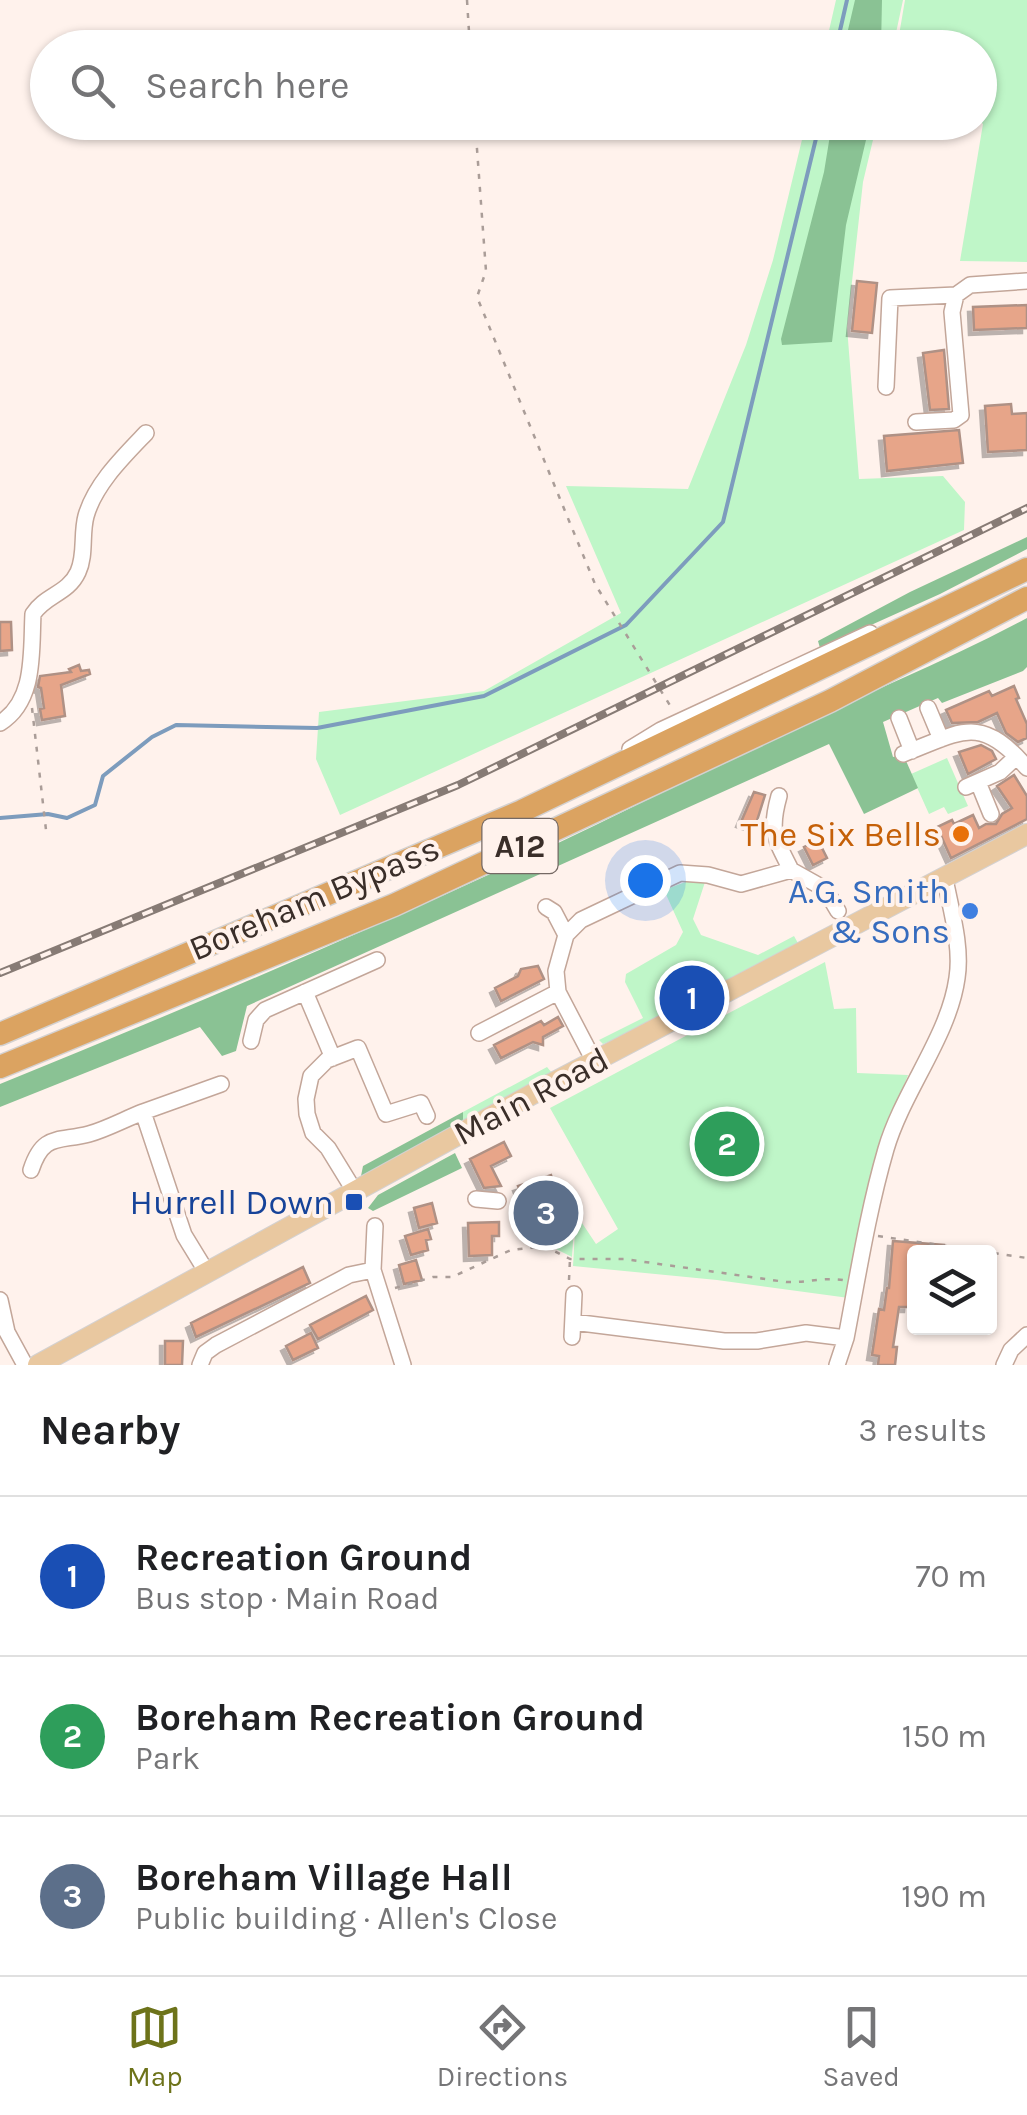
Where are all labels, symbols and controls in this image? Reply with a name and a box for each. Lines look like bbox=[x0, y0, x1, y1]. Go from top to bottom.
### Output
search box bbox=[30, 30, 997, 140]
icon: search bbox=[65, 58, 120, 113]
text: Search here bbox=[145, 63, 349, 108]
place label: The Six Bells bbox=[741, 814, 941, 855]
road number: A12 bbox=[482, 819, 558, 873]
marker: The Six Bells bbox=[950, 823, 972, 845]
street label: Boreham Bypass bbox=[183, 827, 445, 970]
your location bbox=[620, 855, 671, 906]
place label: A.G. Smith & Sons bbox=[788, 871, 950, 952]
marker: A.G. Smith & Sons bbox=[959, 900, 981, 922]
pin: 1 bbox=[660, 960, 724, 1036]
street label: Main Road bbox=[447, 1039, 616, 1154]
pin: 2 bbox=[694, 1106, 760, 1182]
pin: 3 bbox=[514, 1176, 578, 1250]
place label: Hurrell Down bbox=[130, 1182, 334, 1223]
marker: Hurrell Down bbox=[343, 1191, 365, 1213]
map controls bbox=[907, 1245, 997, 1335]
button: layers bbox=[907, 1245, 997, 1335]
text: Nearby bbox=[40, 1405, 180, 1455]
text: 3 results bbox=[859, 1412, 987, 1449]
text: Recreation Ground bbox=[135, 1535, 472, 1580]
text: 1 bbox=[67, 1558, 78, 1595]
text: 70 m bbox=[915, 1558, 987, 1595]
text: Bus stop · Main Road bbox=[135, 1580, 439, 1617]
text: Boreham Recreation Ground bbox=[135, 1695, 645, 1740]
text: 2 bbox=[63, 1718, 82, 1755]
text: 150 m bbox=[902, 1718, 987, 1755]
text: Park bbox=[135, 1740, 200, 1777]
text: Boreham Village Hall bbox=[135, 1855, 513, 1900]
text: 3 bbox=[63, 1878, 82, 1915]
text: 190 m bbox=[901, 1878, 987, 1915]
text: Public building · Allen's Close bbox=[135, 1900, 557, 1937]
tab: Map bbox=[127, 2000, 183, 2093]
tab: Directions bbox=[437, 2000, 568, 2093]
tab: Saved bbox=[822, 2000, 900, 2093]

